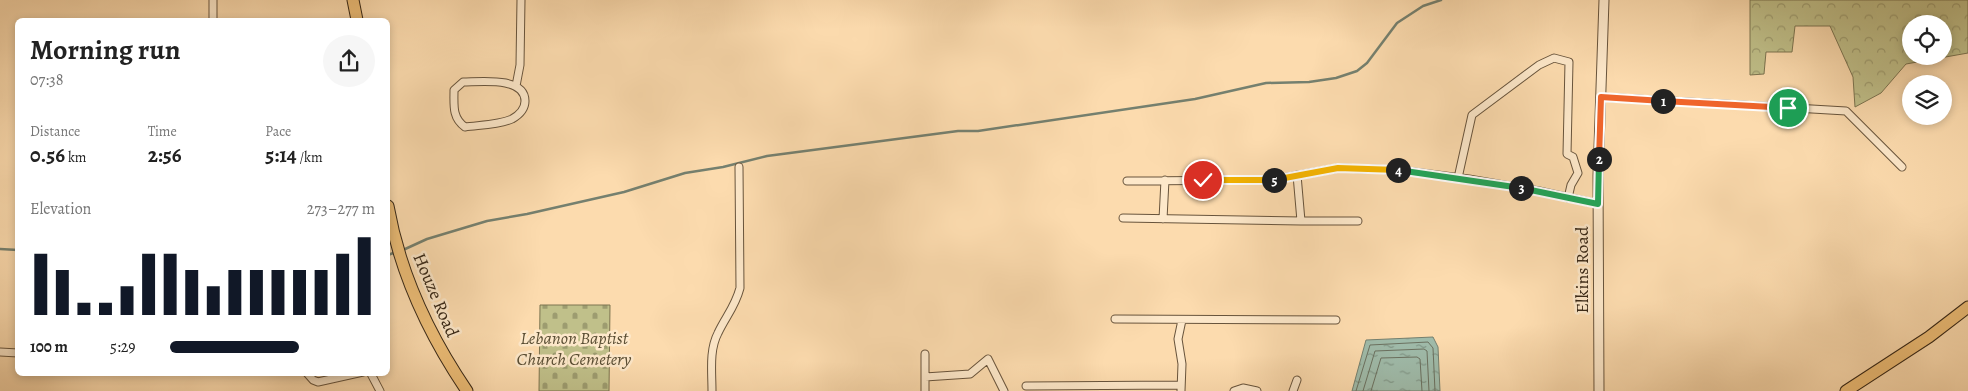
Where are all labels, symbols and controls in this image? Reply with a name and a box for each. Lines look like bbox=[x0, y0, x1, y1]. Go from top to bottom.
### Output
map controls bbox=[1902, 15, 1952, 125]
button: locate bbox=[1902, 15, 1952, 65]
text: Morning run bbox=[30, 31, 180, 69]
button: share bbox=[323, 35, 375, 87]
text: 07:38 bbox=[30, 69, 63, 91]
button: layers bbox=[1902, 75, 1952, 125]
pin bbox=[1767, 87, 1809, 129]
pin: 1 bbox=[1650, 88, 1676, 114]
text: 1 bbox=[1661, 92, 1666, 111]
icon: arrive bbox=[1774, 94, 1802, 122]
text: Distance bbox=[30, 122, 80, 141]
text: Time bbox=[148, 122, 177, 141]
text: Pace bbox=[265, 122, 291, 141]
text: 0.56 bbox=[30, 141, 65, 169]
text: 2:56 bbox=[148, 141, 182, 169]
text: 5:14 bbox=[265, 141, 297, 169]
pin: 2 bbox=[1586, 146, 1612, 172]
text: km bbox=[65, 148, 87, 167]
text: /km bbox=[297, 148, 323, 167]
text: 2 bbox=[1596, 150, 1603, 169]
pin: 4 bbox=[1386, 158, 1410, 182]
pin bbox=[1182, 159, 1224, 201]
text: 4 bbox=[1395, 161, 1402, 180]
icon: check bbox=[1189, 166, 1217, 194]
pin: 5 bbox=[1262, 168, 1286, 192]
text: 5 bbox=[1272, 171, 1277, 190]
pin: 3 bbox=[1508, 176, 1534, 200]
text: 3 bbox=[1518, 179, 1525, 198]
text: Elevation bbox=[30, 198, 91, 220]
text: 273–277 m bbox=[307, 198, 375, 220]
street label: Elkins Road bbox=[1570, 226, 1594, 314]
street label: Houze Road bbox=[408, 249, 465, 341]
park label: Lebanon Baptist Church Cemetery bbox=[517, 326, 632, 371]
text: 100 m bbox=[30, 336, 68, 358]
text: 5:29 bbox=[110, 336, 136, 358]

